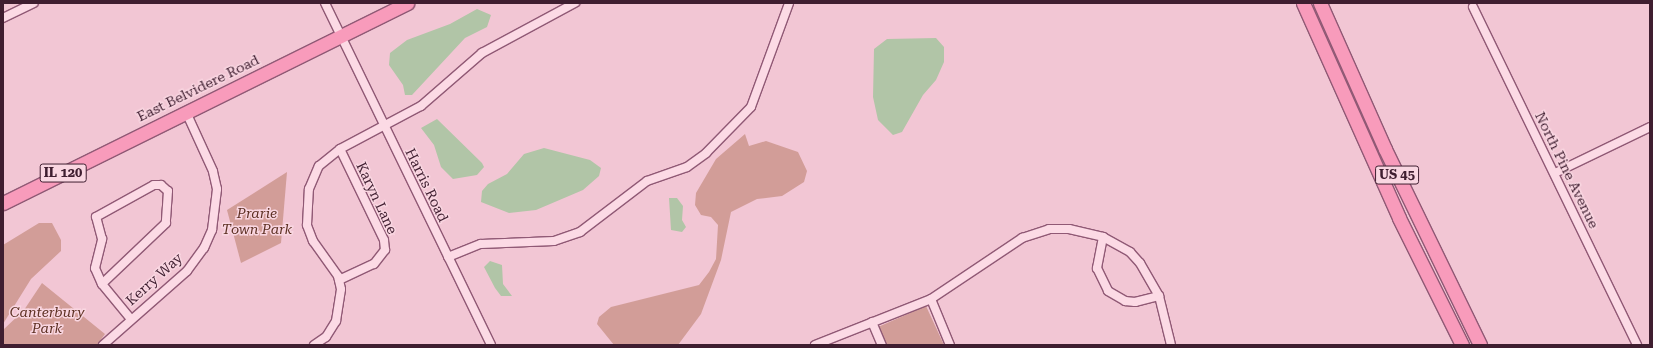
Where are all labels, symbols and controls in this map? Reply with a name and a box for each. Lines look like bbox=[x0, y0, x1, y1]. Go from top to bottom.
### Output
street label: East Belvidere Road bbox=[134, 51, 262, 125]
street label: North Pine Avenue bbox=[1532, 109, 1602, 231]
street label: Harris Road bbox=[402, 145, 452, 225]
street label: Karyn Lane bbox=[353, 159, 401, 237]
road number: IL 120 bbox=[39, 162, 87, 184]
road number: US 45 bbox=[1375, 164, 1419, 186]
park label: Prarie Town Park bbox=[222, 205, 292, 238]
street label: Kerry Way bbox=[122, 249, 186, 309]
park label: Canterbury Park bbox=[10, 304, 84, 336]

